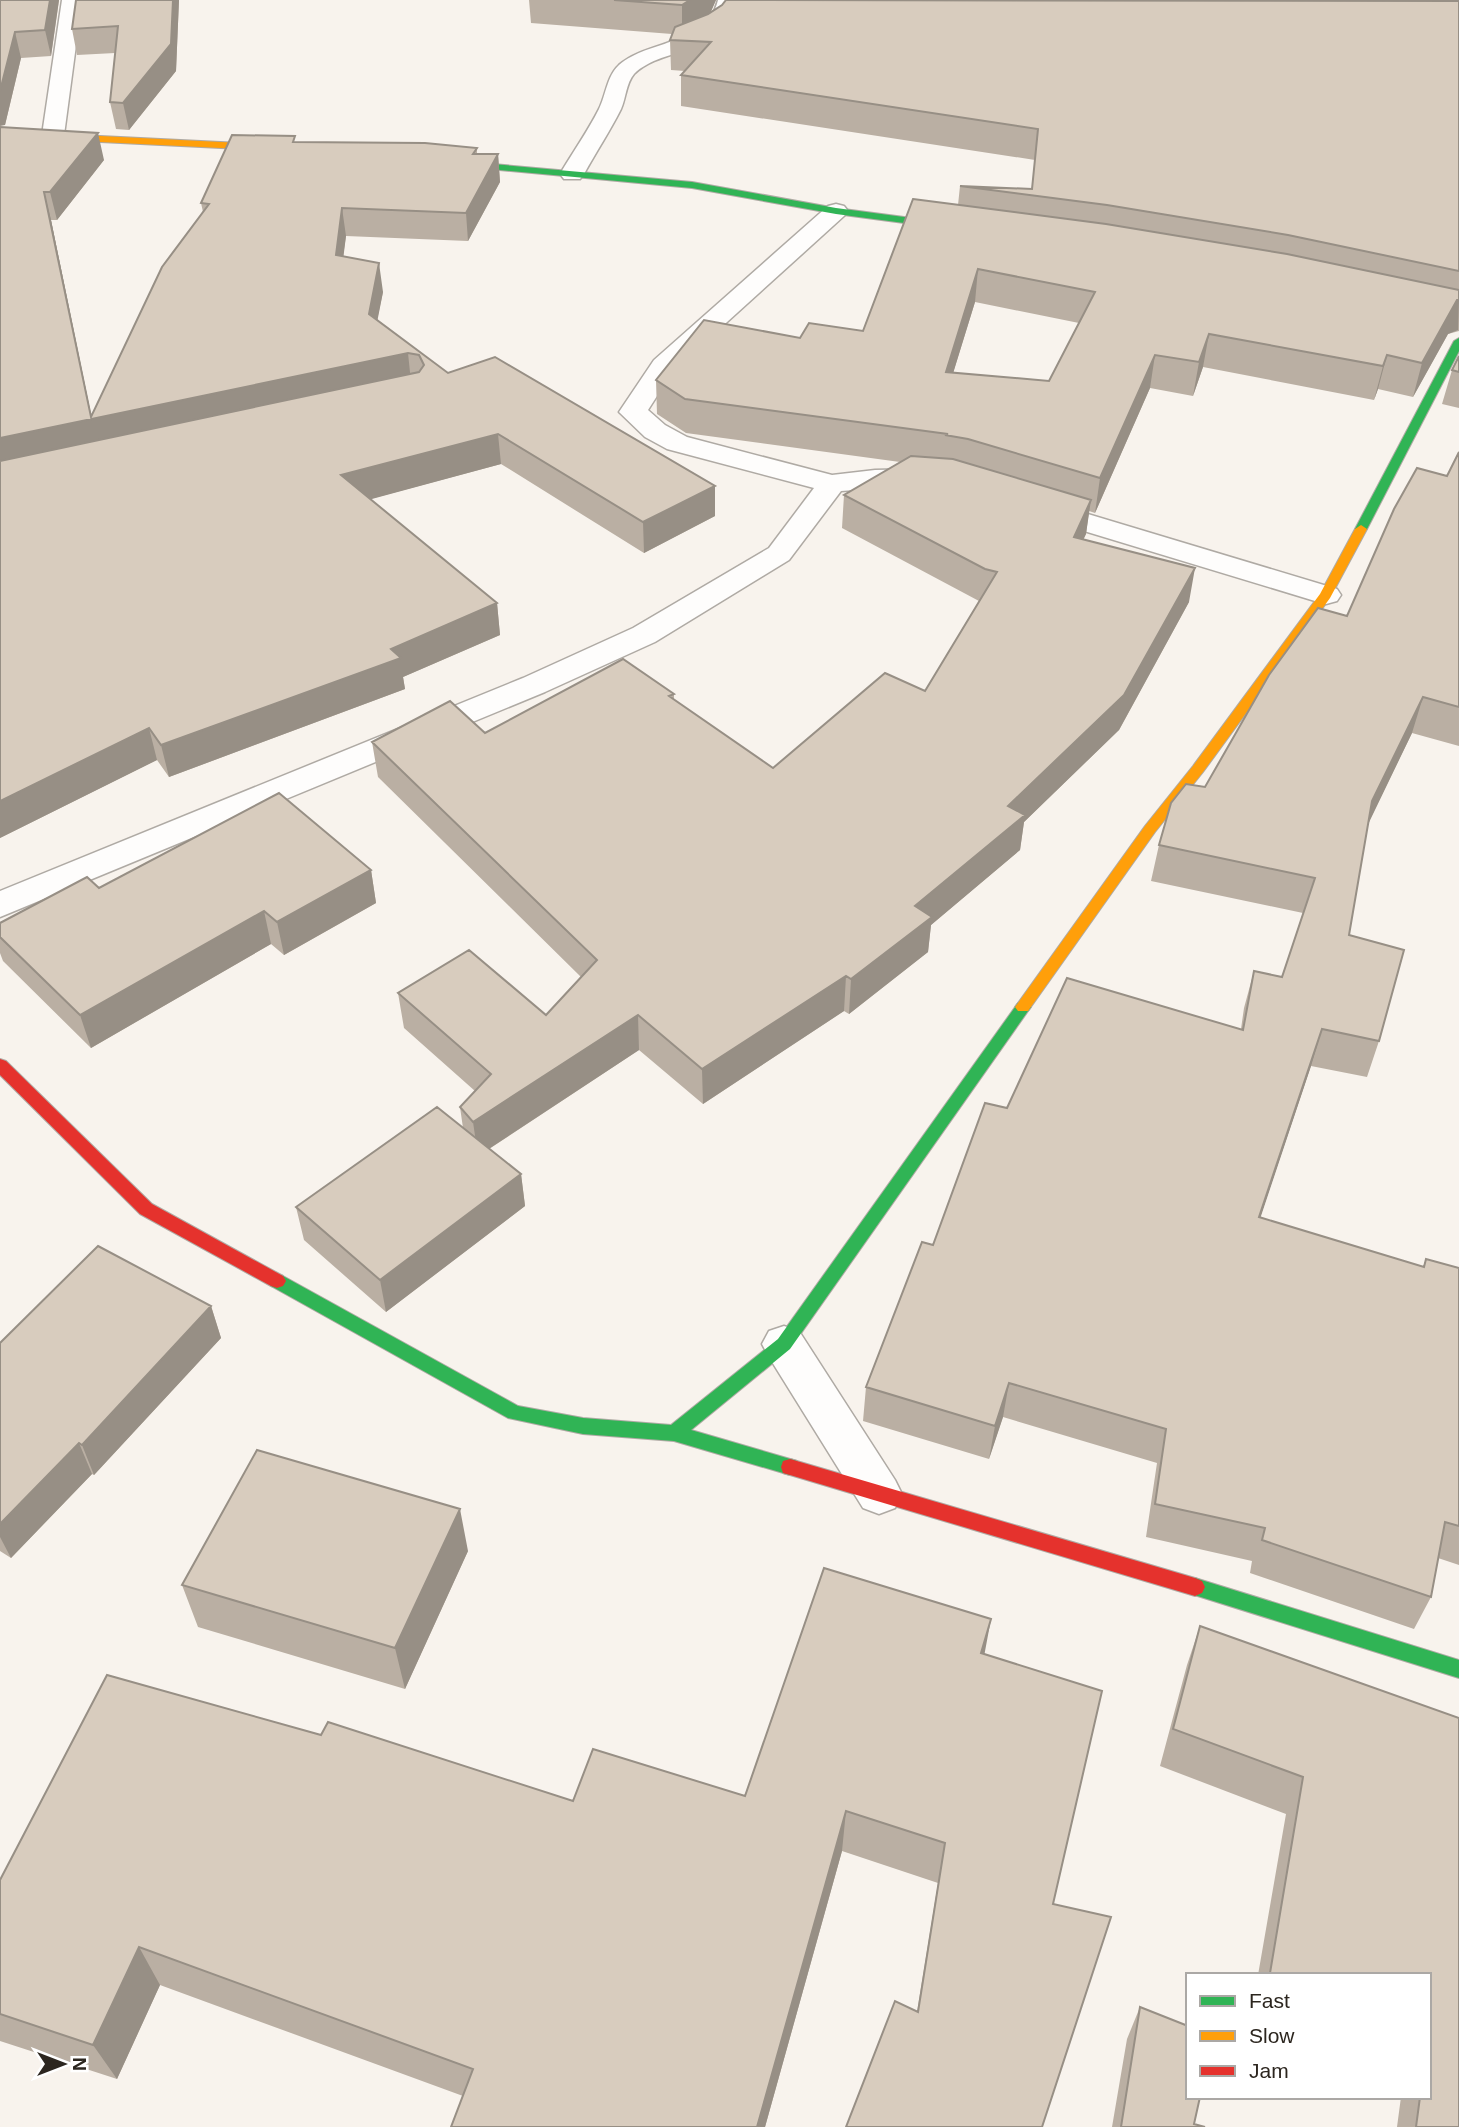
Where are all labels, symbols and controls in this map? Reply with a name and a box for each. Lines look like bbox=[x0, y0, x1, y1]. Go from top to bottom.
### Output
legend bbox=[1186, 1973, 1431, 2099]
text: Fast bbox=[1249, 1989, 1290, 2012]
text: Slow bbox=[1249, 2024, 1295, 2047]
north arrow bbox=[28, 2029, 98, 2099]
text: N bbox=[69, 2057, 90, 2071]
text: Jam bbox=[1249, 2059, 1289, 2082]

